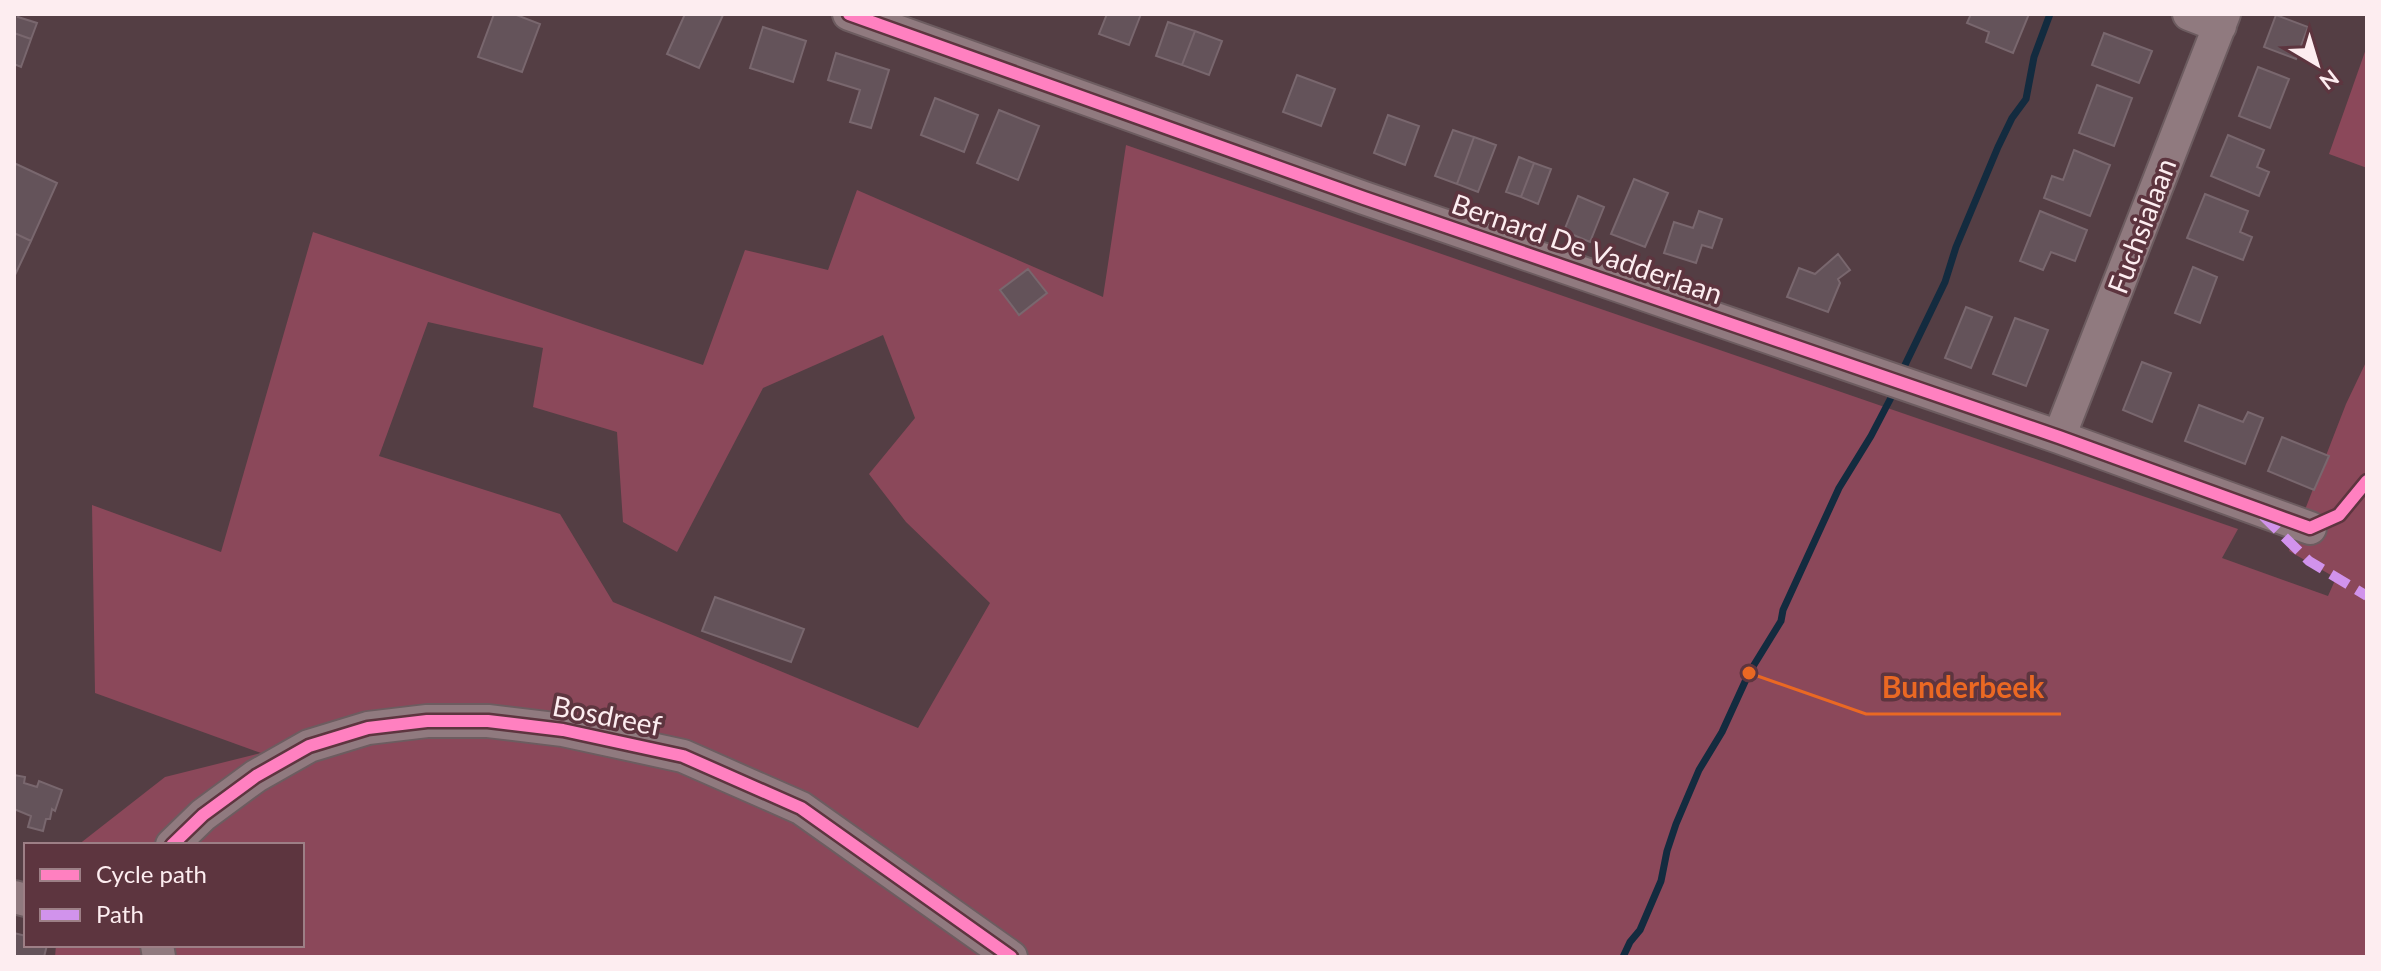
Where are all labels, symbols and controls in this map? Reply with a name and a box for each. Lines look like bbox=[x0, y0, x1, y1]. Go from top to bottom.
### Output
north arrow bbox=[2277, 24, 2357, 104]
text: N bbox=[2315, 64, 2345, 96]
street label: Fuchsialaan bbox=[2100, 153, 2182, 298]
street label: Bernard De Vadderlaan bbox=[1447, 186, 1727, 310]
callout: Bunderbeek bbox=[1866, 660, 2061, 714]
text: Bunderbeek bbox=[1882, 668, 2045, 704]
street label: Bosdreef bbox=[550, 688, 665, 742]
legend bbox=[24, 843, 304, 947]
text: Cycle path bbox=[96, 859, 207, 888]
text: Path bbox=[96, 899, 144, 928]

